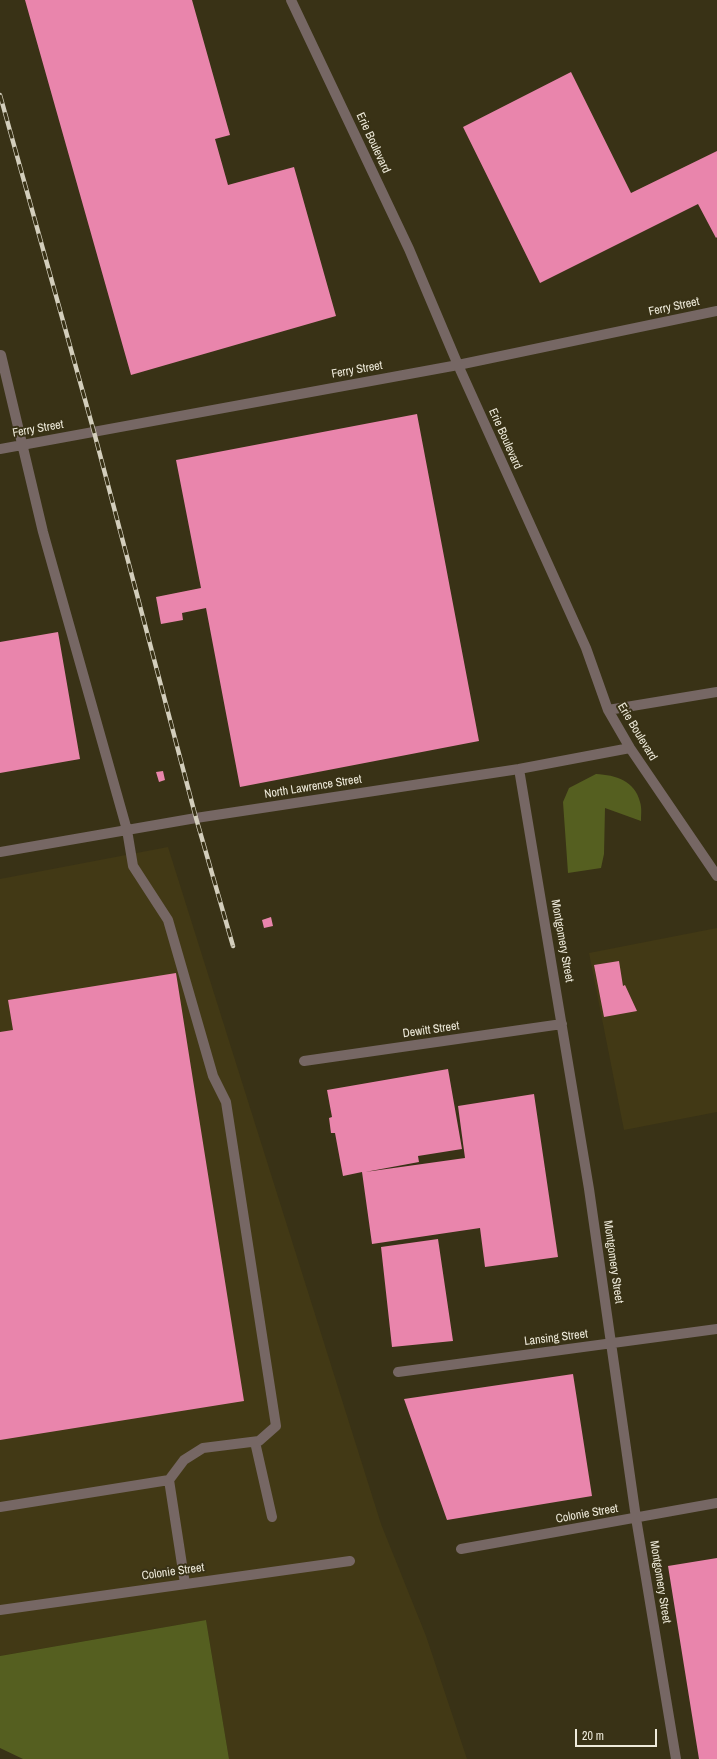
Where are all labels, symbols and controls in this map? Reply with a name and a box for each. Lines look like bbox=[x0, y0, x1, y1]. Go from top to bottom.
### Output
street label: Erie Boulevard bbox=[353, 110, 393, 176]
street label: Ferry Street bbox=[647, 295, 701, 319]
street label: Ferry Street bbox=[330, 358, 384, 382]
street label: Erie Boulevard bbox=[485, 406, 525, 472]
street label: Ferry Street bbox=[11, 417, 65, 441]
street label: Erie Boulevard bbox=[614, 700, 660, 764]
street label: North Lawrence Street bbox=[263, 772, 363, 802]
street label: Montgomery Street bbox=[548, 899, 576, 983]
street label: Dewitt Street bbox=[402, 1019, 460, 1041]
street label: Montgomery Street bbox=[600, 1220, 626, 1304]
street label: Lansing Street bbox=[523, 1327, 589, 1349]
street label: Colonie Street bbox=[555, 1501, 619, 1527]
street label: Montgomery Street bbox=[646, 1540, 674, 1624]
street label: Colonie Street bbox=[141, 1560, 205, 1584]
scale bar bbox=[577, 1721, 659, 1747]
text: 20 m bbox=[582, 1728, 604, 1744]

